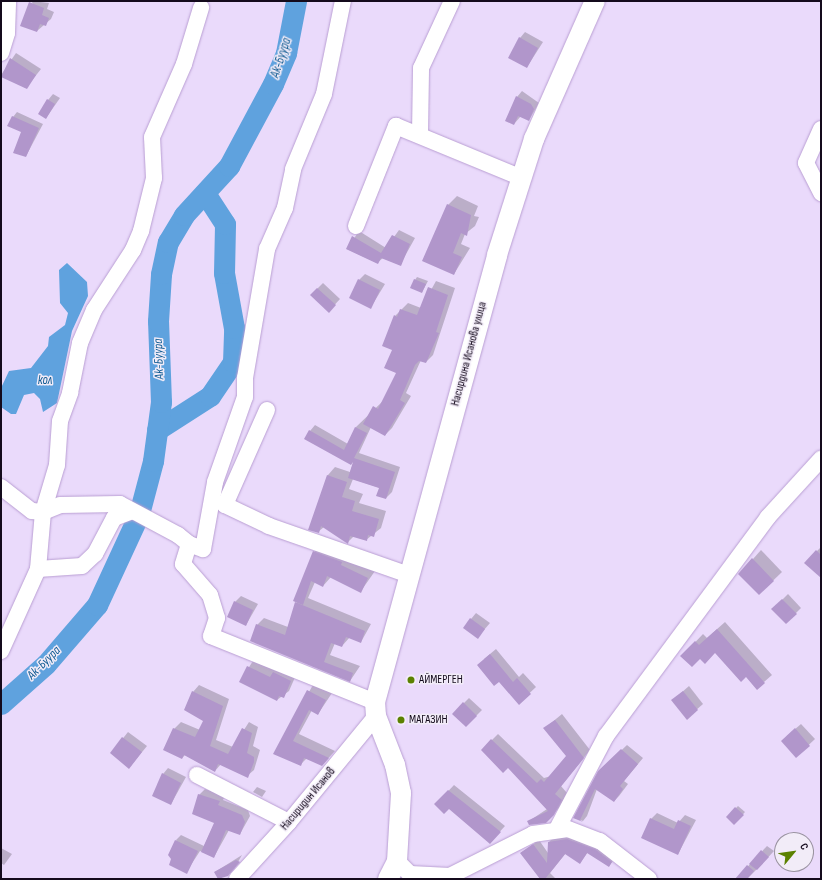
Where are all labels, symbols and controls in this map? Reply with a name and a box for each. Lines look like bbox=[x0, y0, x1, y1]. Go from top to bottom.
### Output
water label: Ак-Буура bbox=[267, 36, 295, 80]
street label: Насирдина Исанова улица bbox=[448, 300, 490, 408]
water label: Ак-Буура bbox=[150, 338, 168, 380]
water label: кол bbox=[38, 372, 52, 388]
water label: Ак-Буура bbox=[24, 643, 64, 683]
place label: АЙМЕРГЕН bbox=[419, 673, 463, 687]
marker: АЙМЕРГЕН bbox=[406, 675, 416, 685]
place label: МАГАЗИН bbox=[409, 713, 448, 727]
marker: МАГАЗИН bbox=[396, 715, 406, 725]
street label: Насиридин Исанов bbox=[277, 765, 339, 833]
north arrow bbox=[774, 832, 814, 872]
text: С bbox=[797, 841, 811, 852]

